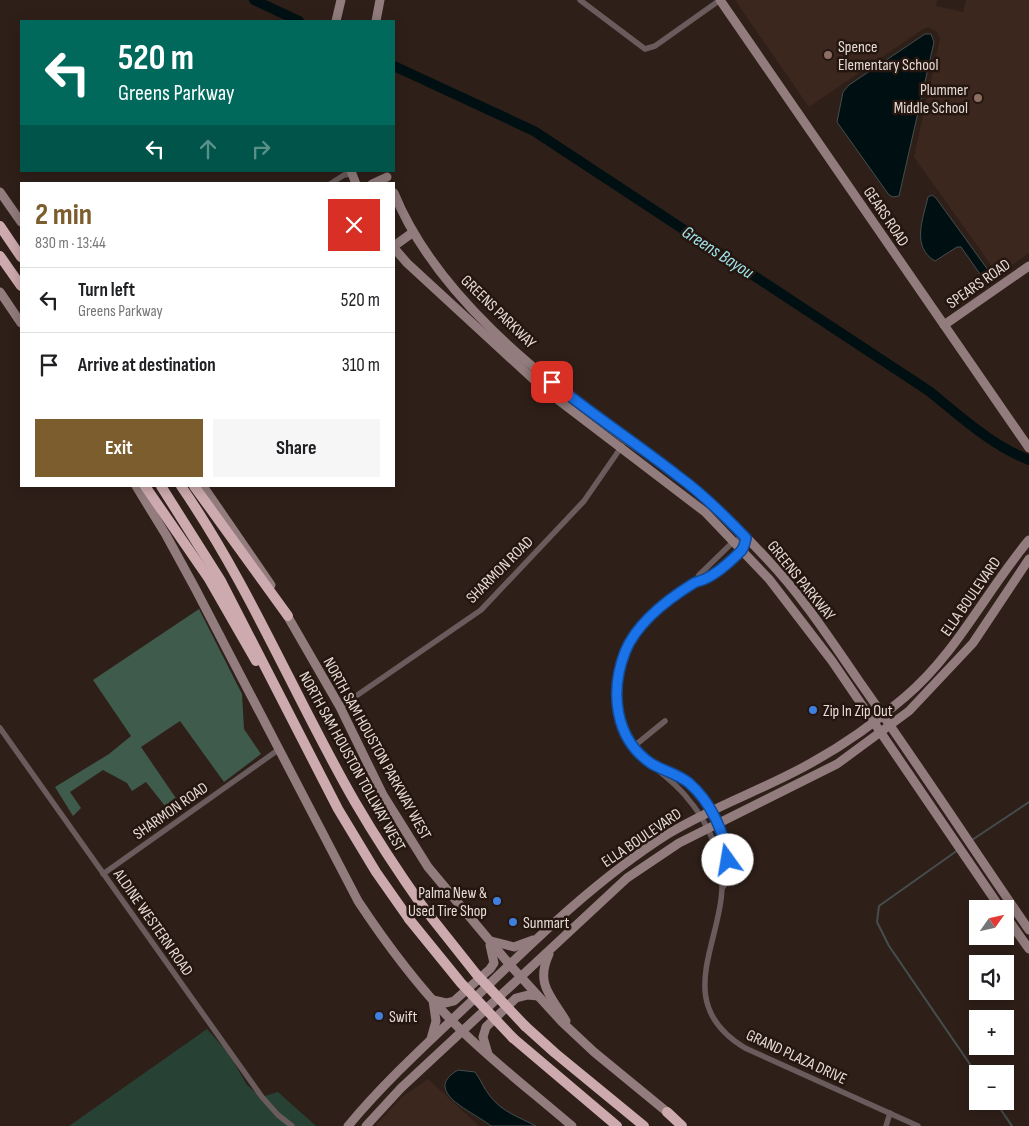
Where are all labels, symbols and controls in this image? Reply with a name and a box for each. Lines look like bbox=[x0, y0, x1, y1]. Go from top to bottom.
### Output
text: 520 m bbox=[118, 37, 194, 80]
place label: Spence Elementary School bbox=[838, 38, 938, 75]
icon: left bbox=[35, 40, 100, 105]
marker: Spence Elementary School bbox=[822, 49, 834, 61]
text: Greens Parkway bbox=[118, 80, 235, 107]
place label: Plummer Middle School bbox=[894, 81, 968, 118]
marker: Plummer Middle School bbox=[972, 92, 984, 104]
icon: left bbox=[141, 135, 169, 163]
icon: ahead bbox=[194, 135, 222, 163]
icon: right bbox=[247, 135, 275, 163]
street label: GEARS ROAD bbox=[859, 183, 913, 250]
text: 2 min bbox=[35, 197, 92, 233]
button: close bbox=[328, 199, 380, 251]
water label: Greens Bayou bbox=[678, 222, 758, 284]
text: 830 m · 13:44 bbox=[35, 234, 106, 253]
street label: SPEARS ROAD bbox=[943, 255, 1015, 313]
street label: GREENS PARKWAY bbox=[456, 272, 540, 353]
text: Turn left bbox=[78, 279, 135, 302]
icon: left bbox=[35, 286, 63, 314]
text: 520 m bbox=[341, 289, 380, 312]
text: Greens Parkway bbox=[78, 302, 163, 321]
icon: arrive bbox=[35, 351, 63, 379]
text: Arrive at destination bbox=[78, 354, 216, 377]
text: 310 m bbox=[342, 354, 380, 377]
pin bbox=[531, 361, 573, 403]
icon: arrive bbox=[538, 368, 566, 396]
button: Exit bbox=[35, 419, 203, 477]
button: Share bbox=[213, 419, 380, 477]
street label: SHARMON ROAD bbox=[463, 532, 538, 608]
street label: GREENS PARKWAY bbox=[763, 537, 839, 625]
street label: ELLA BOULEVARD bbox=[937, 554, 1006, 640]
street label: NORTH SAM HOUSTON PARKWAY WEST bbox=[319, 654, 435, 844]
street label: NORTH SAM HOUSTON TOLLWAY WEST bbox=[294, 669, 409, 855]
place label: Zip In Zip Out bbox=[823, 702, 893, 721]
marker: Zip In Zip Out bbox=[807, 704, 819, 716]
street label: SHARMON ROAD bbox=[130, 778, 212, 844]
street label: ELLA BOULEVARD bbox=[598, 804, 686, 872]
position arrow bbox=[701, 833, 753, 885]
street label: ALDINE WESTERN ROAD bbox=[108, 865, 197, 980]
place label: Palma New & Used Tire Shop bbox=[408, 884, 487, 921]
marker: Palma New & Used Tire Shop bbox=[491, 895, 503, 907]
north arrow bbox=[969, 900, 1014, 945]
map controls bbox=[969, 900, 1014, 1110]
place label: Sunmart bbox=[523, 914, 570, 933]
marker: Sunmart bbox=[507, 916, 519, 928]
button: sound bbox=[969, 955, 1014, 1000]
place label: Swift bbox=[389, 1008, 417, 1027]
marker: Swift bbox=[373, 1010, 385, 1022]
button: + bbox=[969, 1010, 1014, 1055]
street label: GRAND PLAZA DRIVE bbox=[743, 1026, 850, 1089]
button: − bbox=[969, 1065, 1014, 1110]

